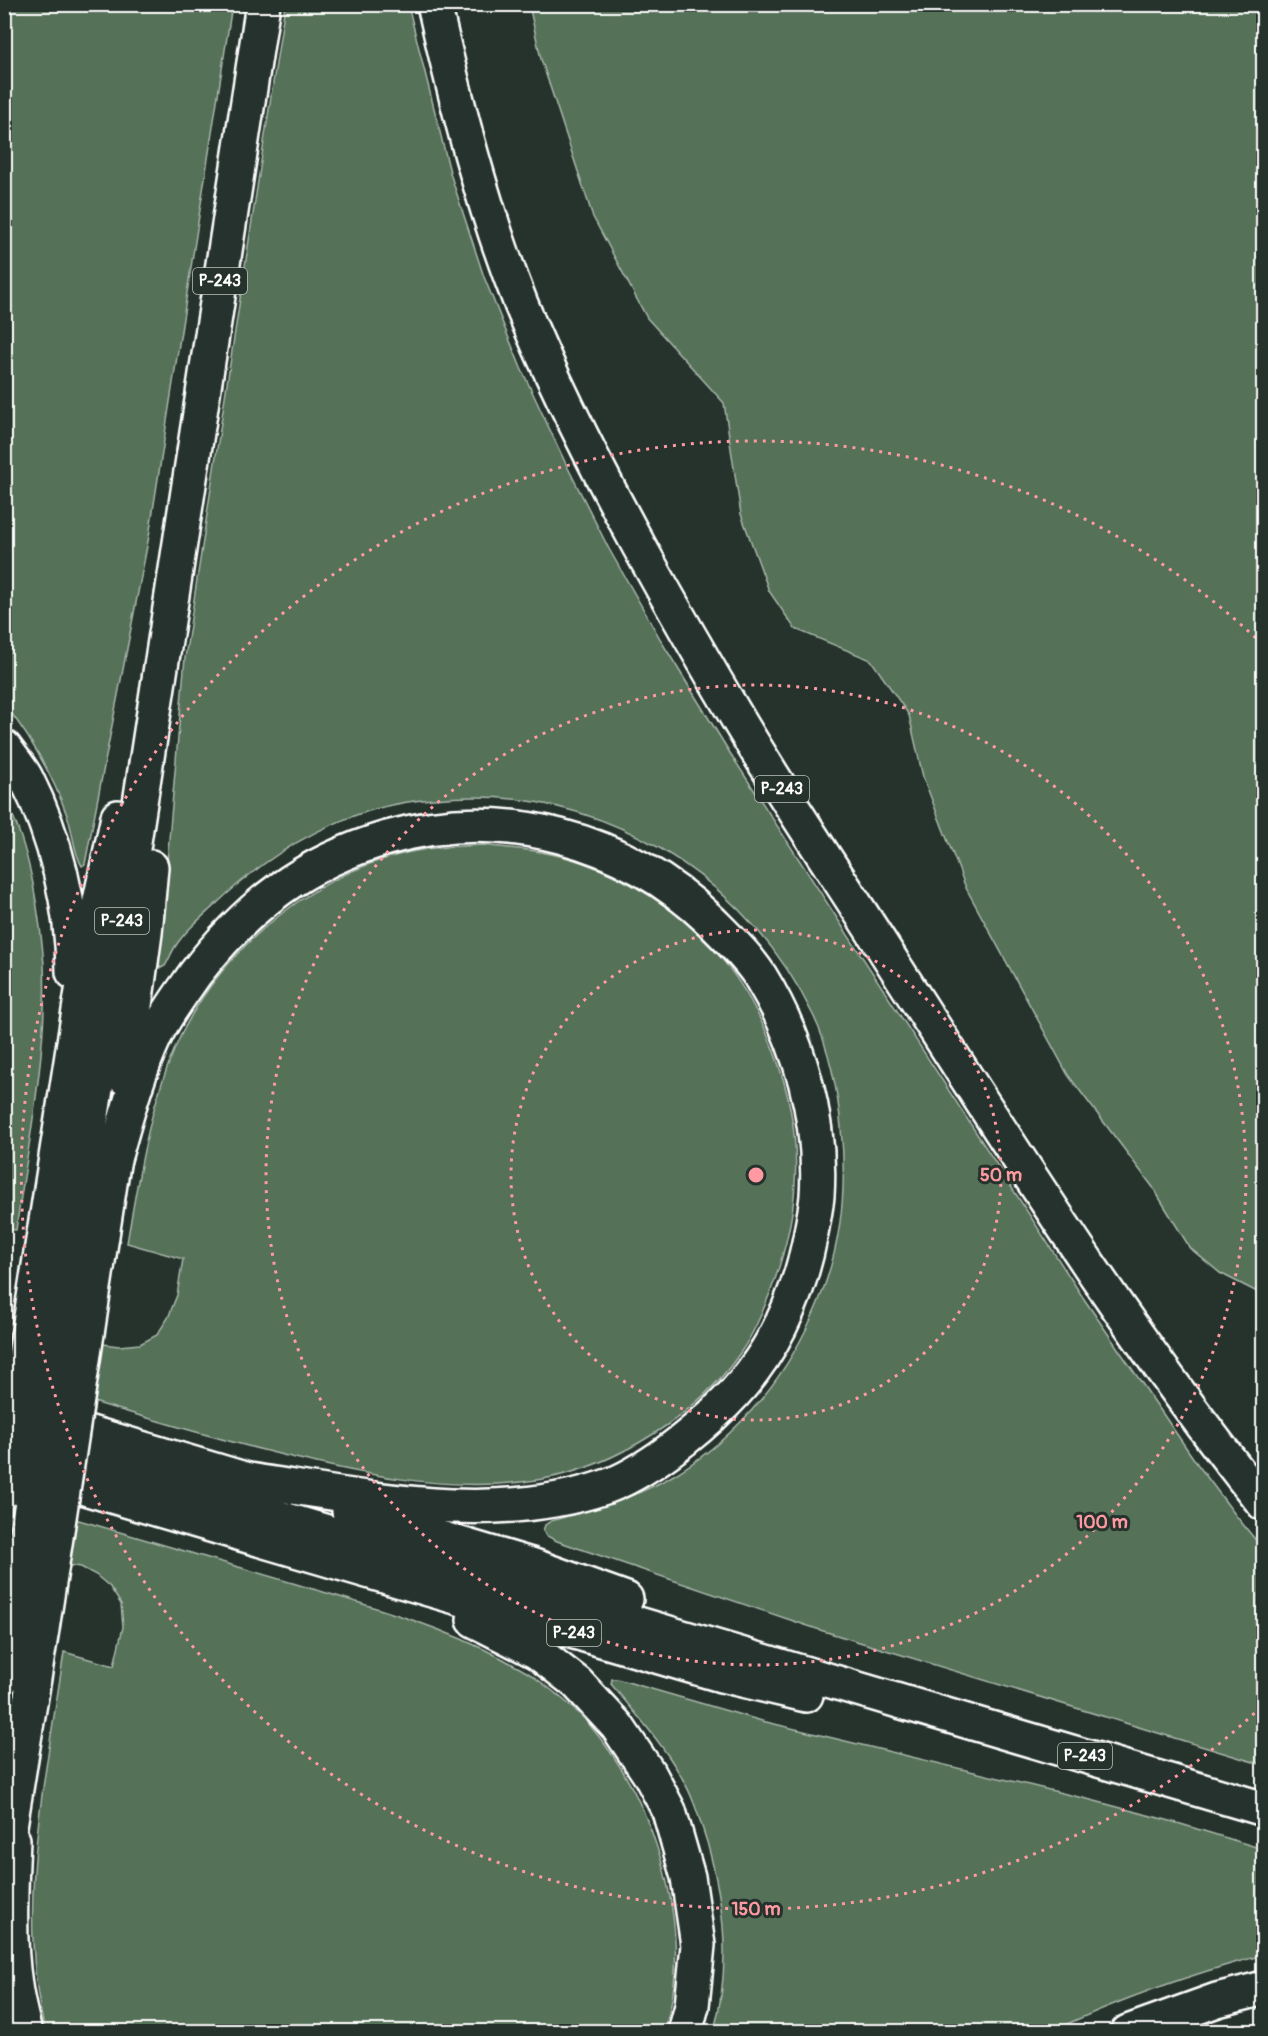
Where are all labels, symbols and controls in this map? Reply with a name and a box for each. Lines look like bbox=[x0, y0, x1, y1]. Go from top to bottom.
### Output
road number: Р-243 bbox=[193, 268, 247, 294]
road number: Р-243 bbox=[755, 776, 809, 802]
road number: Р-243 bbox=[95, 908, 149, 934]
text: 50 m bbox=[980, 1164, 1022, 1187]
centre of rings bbox=[746, 1165, 766, 1185]
text: 100 m bbox=[1076, 1511, 1128, 1534]
road number: Р-243 bbox=[547, 1620, 601, 1646]
road number: Р-243 bbox=[1058, 1743, 1112, 1769]
text: 150 m bbox=[732, 1898, 781, 1921]

